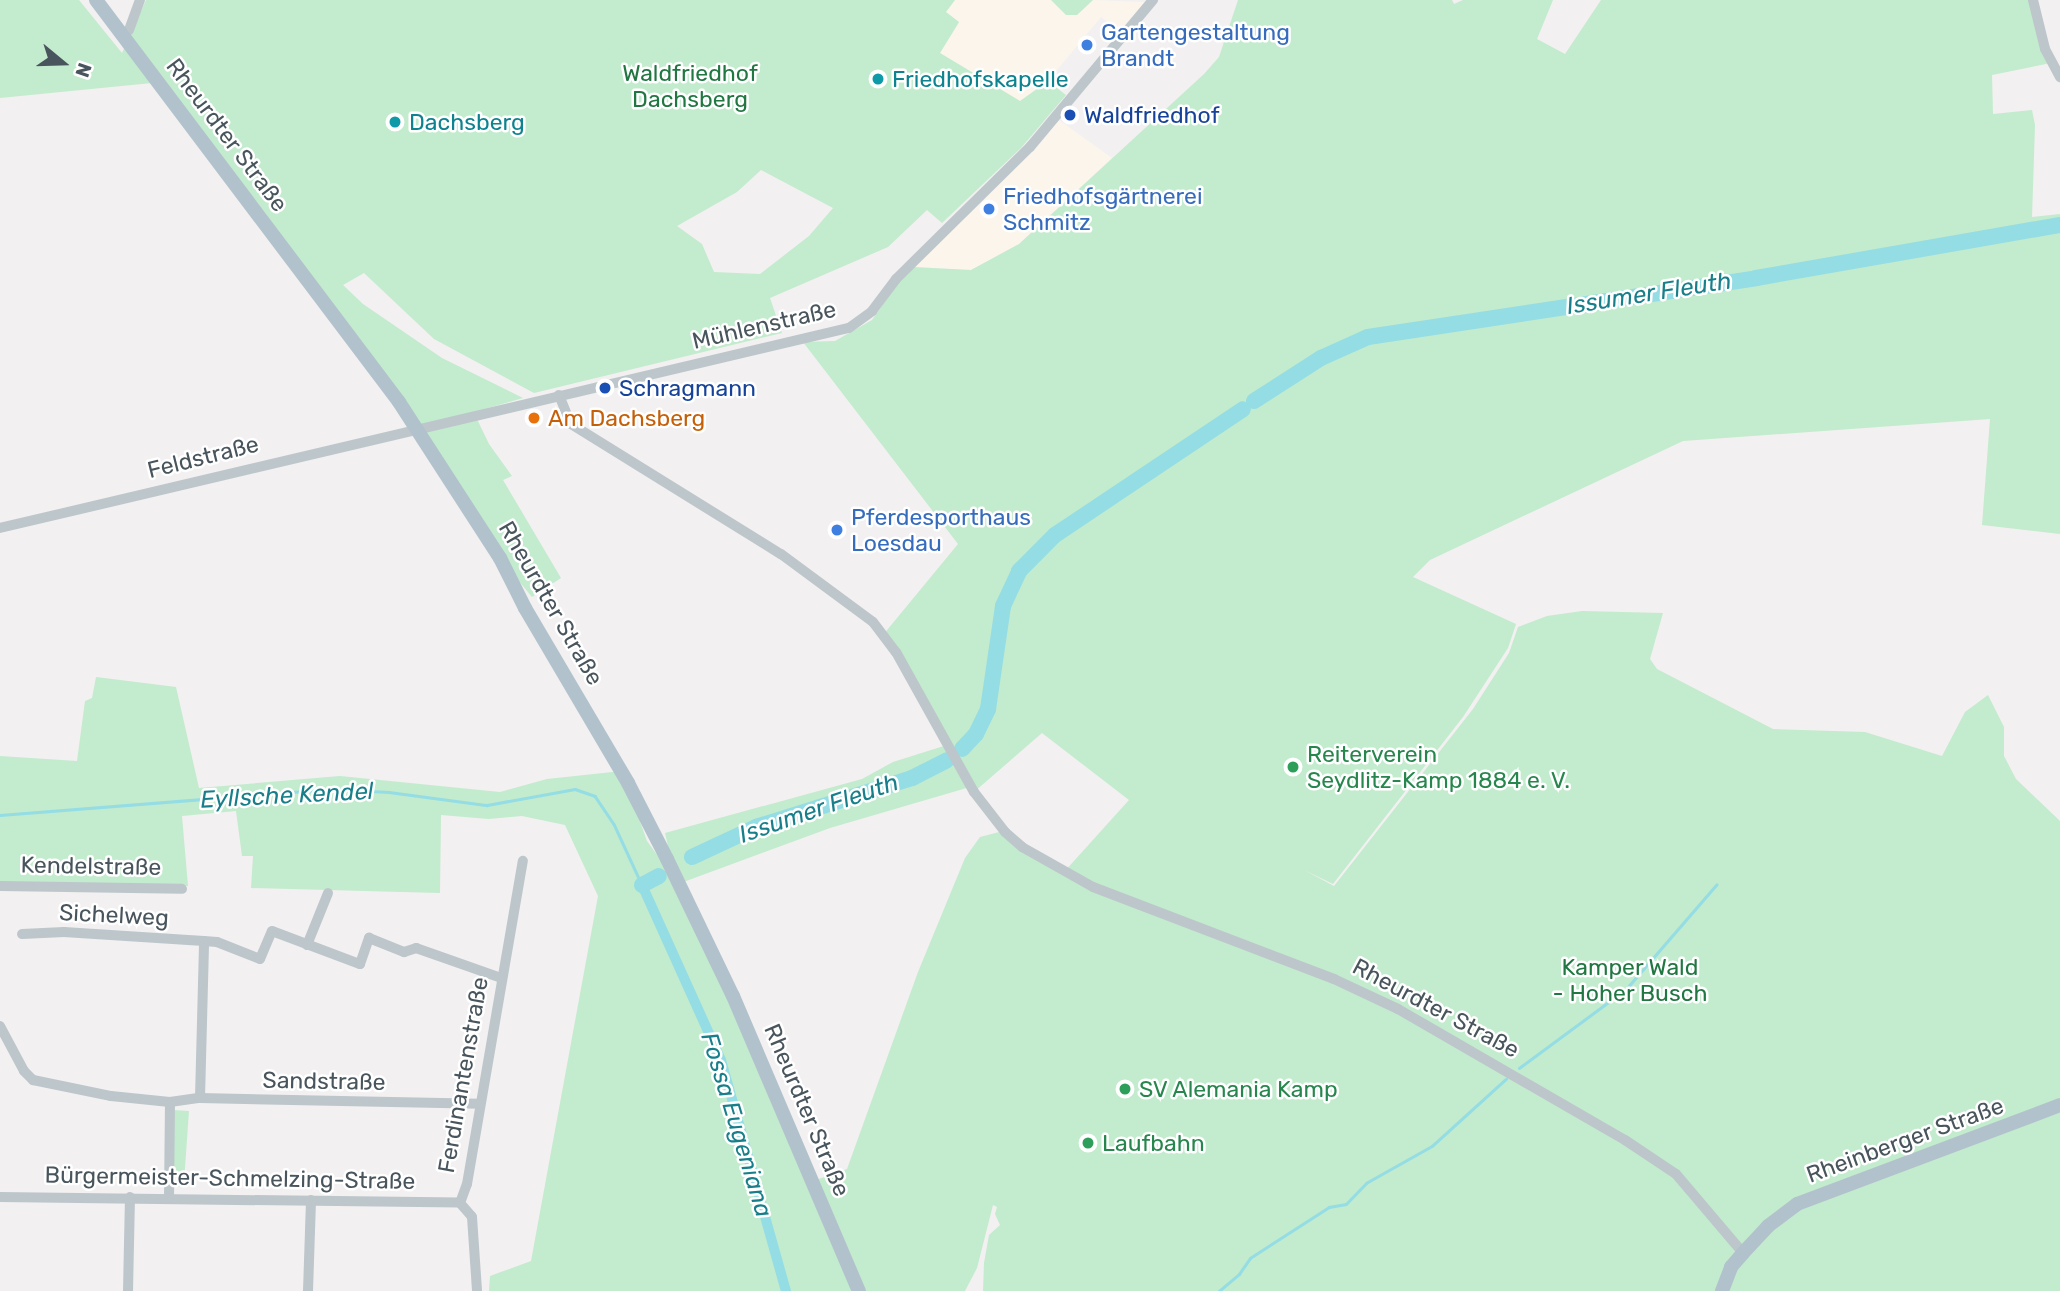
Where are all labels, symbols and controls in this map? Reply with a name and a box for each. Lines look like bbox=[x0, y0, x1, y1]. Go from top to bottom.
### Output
place label: Gartengestaltung Brandt bbox=[1101, 18, 1290, 72]
north arrow bbox=[28, 28, 98, 98]
marker: Gartengestaltung Brandt bbox=[1079, 37, 1095, 53]
street label: Rheurdter Straße bbox=[160, 53, 294, 217]
park label: Waldfriedhof Dachsberg bbox=[622, 59, 758, 113]
text: N bbox=[70, 60, 96, 80]
place label: Friedhofskapelle bbox=[892, 65, 1069, 93]
marker: Friedhofskapelle bbox=[870, 71, 886, 87]
place label: Waldfriedhof bbox=[1084, 101, 1220, 129]
marker: Waldfriedhof bbox=[1062, 107, 1078, 123]
place label: Dachsberg bbox=[409, 108, 525, 136]
marker: Dachsberg bbox=[387, 114, 403, 130]
place label: Friedhofsgärtnerei Schmitz bbox=[1003, 182, 1203, 236]
marker: Friedhofsgärtnerei Schmitz bbox=[981, 201, 997, 217]
water label: Issumer Fleuth bbox=[1564, 267, 1734, 321]
street label: Mühlenstraße bbox=[689, 295, 839, 355]
place label: Schragmann bbox=[619, 374, 756, 402]
marker: Schragmann bbox=[597, 380, 613, 396]
place label: Am Dachsberg bbox=[548, 404, 705, 432]
marker: Am Dachsberg bbox=[526, 410, 542, 426]
street label: Feldstraße bbox=[144, 430, 262, 484]
place label: Pferdesporthaus Loesdau bbox=[851, 503, 1031, 557]
street label: Rheurdter Straße bbox=[493, 516, 609, 690]
marker: Pferdesporthaus Loesdau bbox=[829, 522, 845, 538]
place label: Reiterverein Seydlitz-Kamp 1884 e. V. bbox=[1307, 740, 1571, 794]
marker: Reiterverein Seydlitz-Kamp 1884 e. V. bbox=[1285, 759, 1301, 775]
water label: Issumer Fleuth bbox=[735, 768, 903, 850]
water label: Eyllsche Kendel bbox=[200, 777, 374, 815]
street label: Kendelstraße bbox=[21, 851, 161, 881]
street label: Sichelweg bbox=[58, 898, 170, 932]
street label: Rheurdter Straße bbox=[1348, 952, 1524, 1064]
park label: Kamper Wald - Hoher Busch bbox=[1552, 953, 1708, 1007]
street label: Ferdinantenstraße bbox=[432, 975, 494, 1175]
street label: Rheurdter Straße bbox=[758, 1019, 856, 1201]
water label: Fossa Eugeniana bbox=[694, 1029, 778, 1221]
street label: Sandstraße bbox=[262, 1066, 386, 1096]
place label: SV Alemania Kamp bbox=[1139, 1075, 1339, 1103]
marker: SV Alemania Kamp bbox=[1117, 1081, 1133, 1097]
street label: Rheinberger Straße bbox=[1802, 1091, 2008, 1189]
place label: Laufbahn bbox=[1102, 1129, 1205, 1157]
marker: Laufbahn bbox=[1080, 1135, 1096, 1151]
street label: Bürgermeister-Schmelzing-Straße bbox=[44, 1161, 416, 1195]

